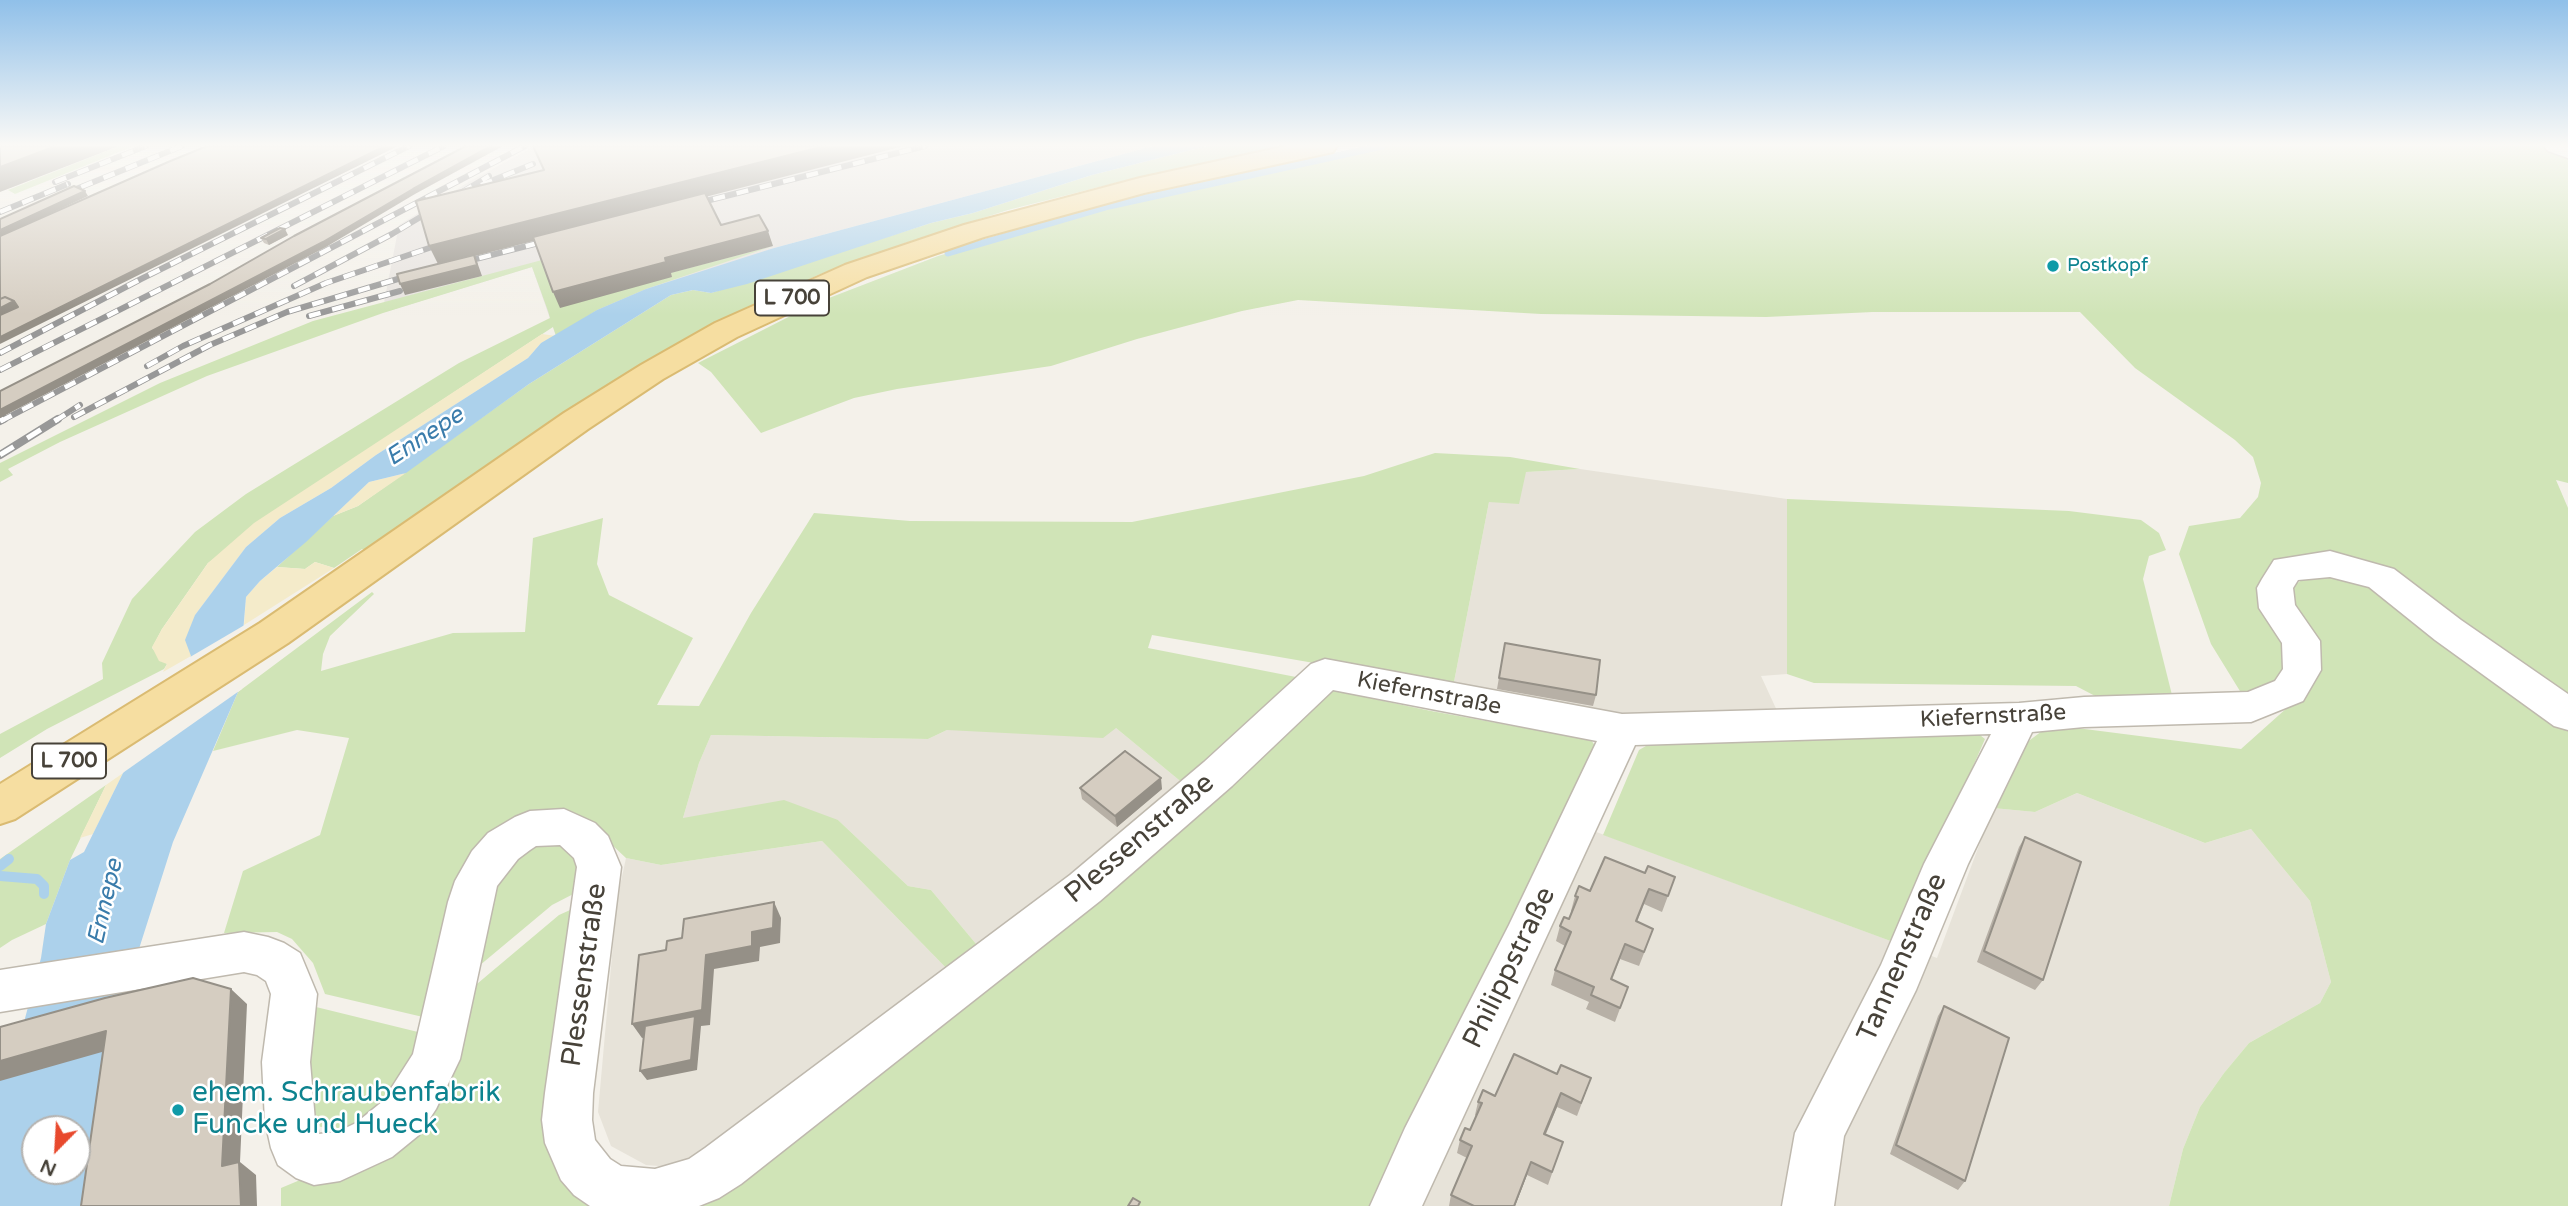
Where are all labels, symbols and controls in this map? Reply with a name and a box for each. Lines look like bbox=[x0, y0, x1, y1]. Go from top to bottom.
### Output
place label: Postkopf bbox=[2067, 255, 2148, 277]
marker: Postkopf bbox=[2045, 258, 2061, 274]
road number: L 700 bbox=[755, 280, 829, 316]
water label: Ennepe bbox=[381, 401, 469, 473]
street label: Kiefernstraße bbox=[1354, 666, 1504, 722]
street label: Kiefernstraße bbox=[1919, 699, 2067, 735]
road number: L 700 bbox=[32, 744, 106, 778]
street label: Plessenstraße bbox=[1058, 767, 1222, 911]
water label: Ennepe bbox=[82, 857, 130, 947]
street label: Tannenstraße bbox=[1851, 869, 1955, 1047]
street label: Plessenstraße bbox=[556, 881, 614, 1069]
street label: Philippstraße bbox=[1456, 882, 1564, 1054]
place label: ehem. Schraubenfabrik Funcke und Hueck bbox=[192, 1077, 500, 1143]
marker: ehem. Schraubenfabrik Funcke und Hueck bbox=[170, 1102, 186, 1118]
north arrow bbox=[21, 1115, 91, 1185]
text: N bbox=[37, 1154, 60, 1181]

